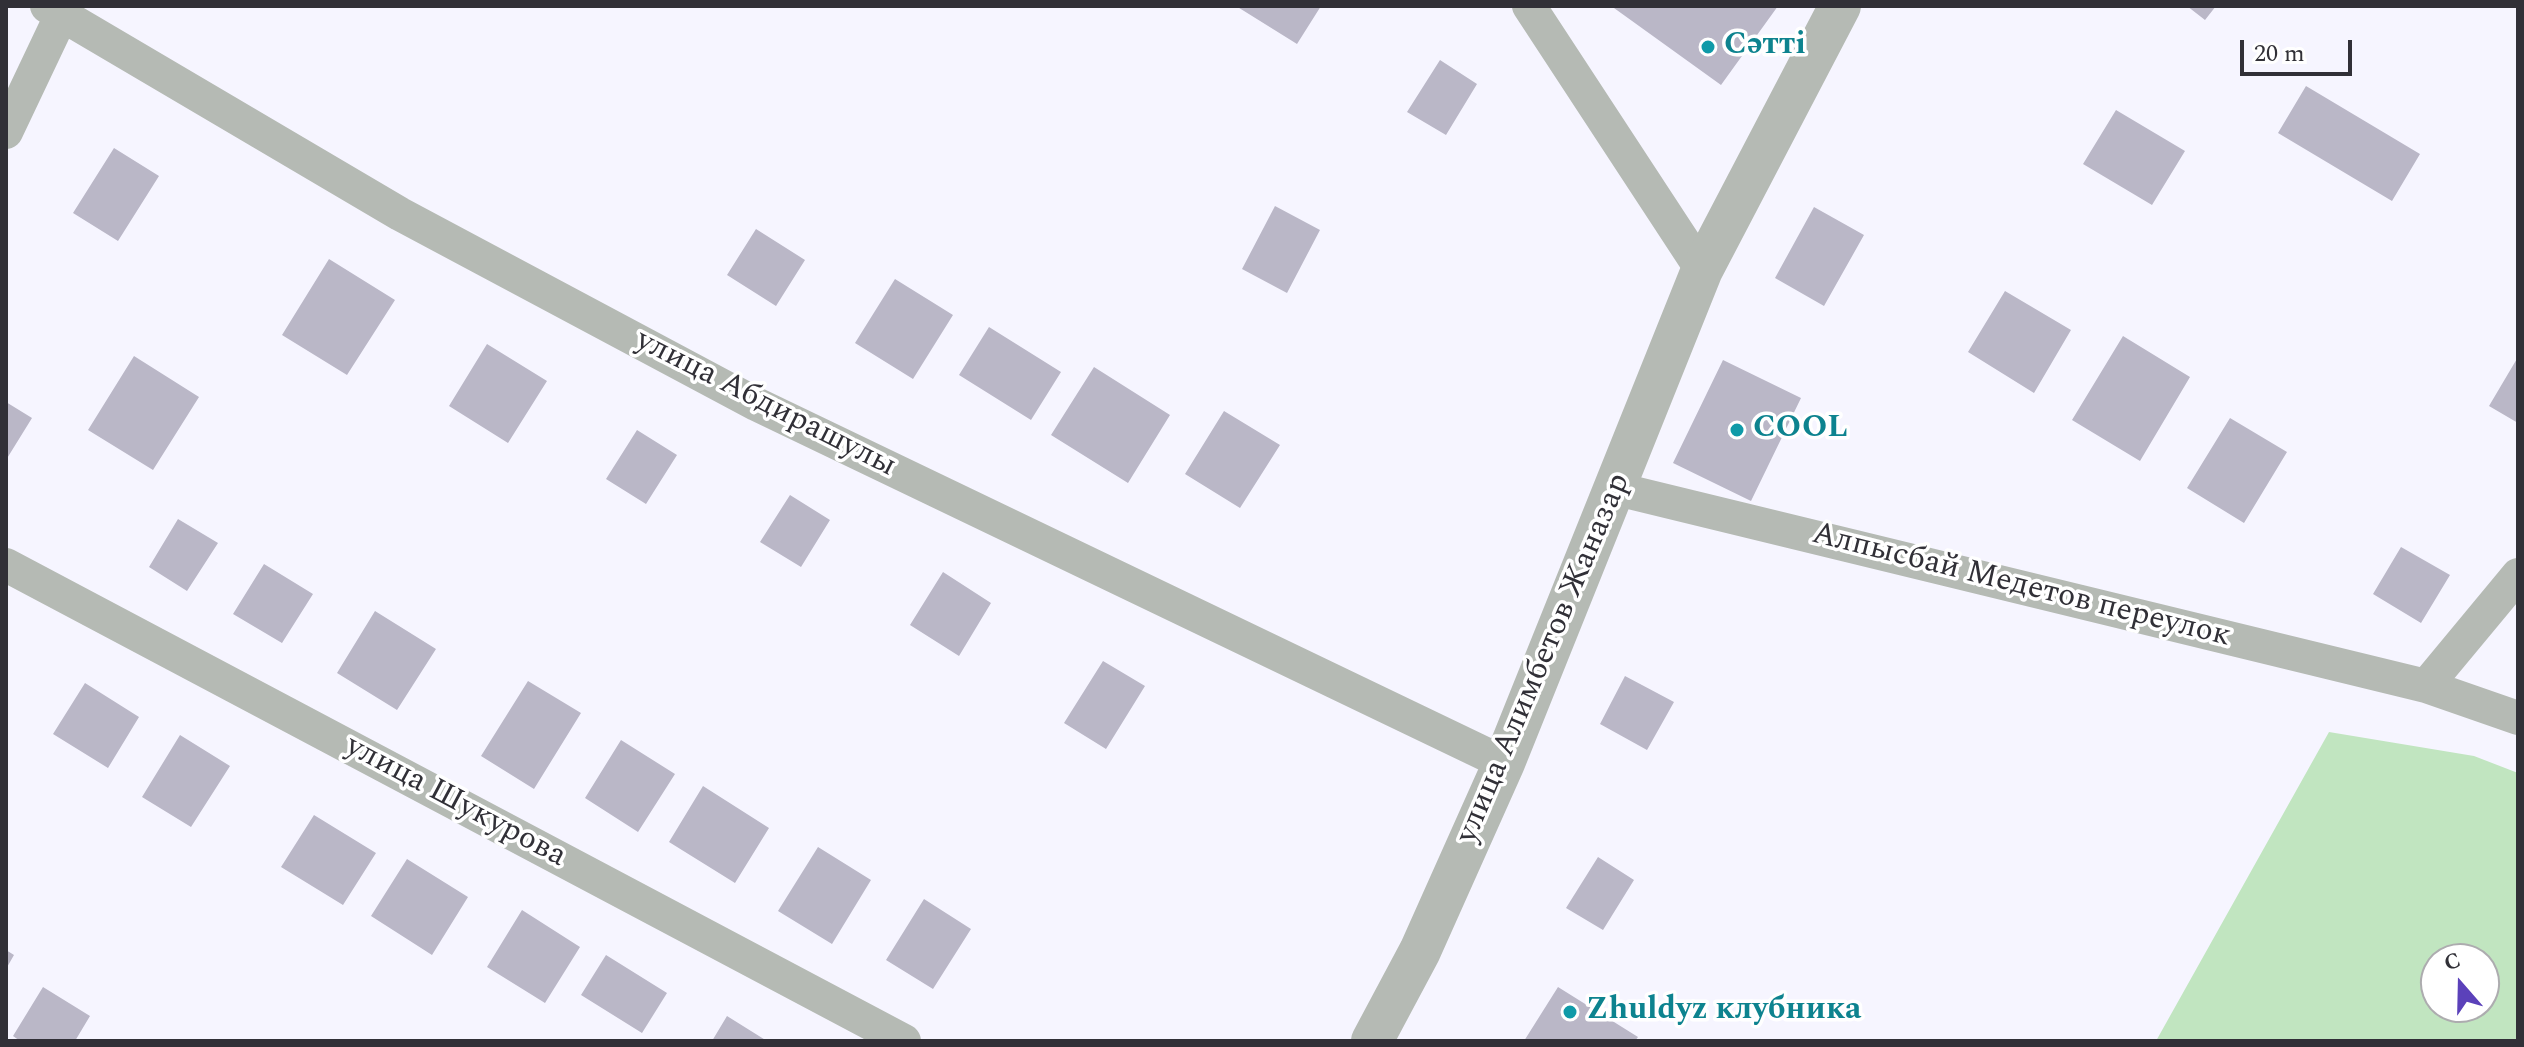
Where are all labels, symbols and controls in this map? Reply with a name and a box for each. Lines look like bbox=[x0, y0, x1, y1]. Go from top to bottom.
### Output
scale bar bbox=[2244, 24, 2356, 74]
place label: Сәтті bbox=[1724, 28, 1806, 66]
text: 20 m bbox=[2254, 36, 2305, 72]
marker: Сәтті bbox=[1699, 38, 1717, 56]
street label: улица Абдирашулы bbox=[628, 323, 902, 487]
place label: COOL bbox=[1753, 411, 1848, 449]
marker: COOL bbox=[1728, 421, 1746, 439]
street label: улица Алимбетов Жаназар bbox=[1450, 468, 1640, 850]
street label: Алпысбай Медетов переулок bbox=[1808, 516, 2234, 658]
street label: улица Шукурова bbox=[338, 729, 572, 877]
north arrow bbox=[2420, 943, 2500, 1023]
text: С bbox=[2439, 944, 2465, 980]
place label: Zhuldyz клубника bbox=[1586, 993, 1862, 1031]
marker: Zhuldyz клубника bbox=[1561, 1003, 1579, 1021]

